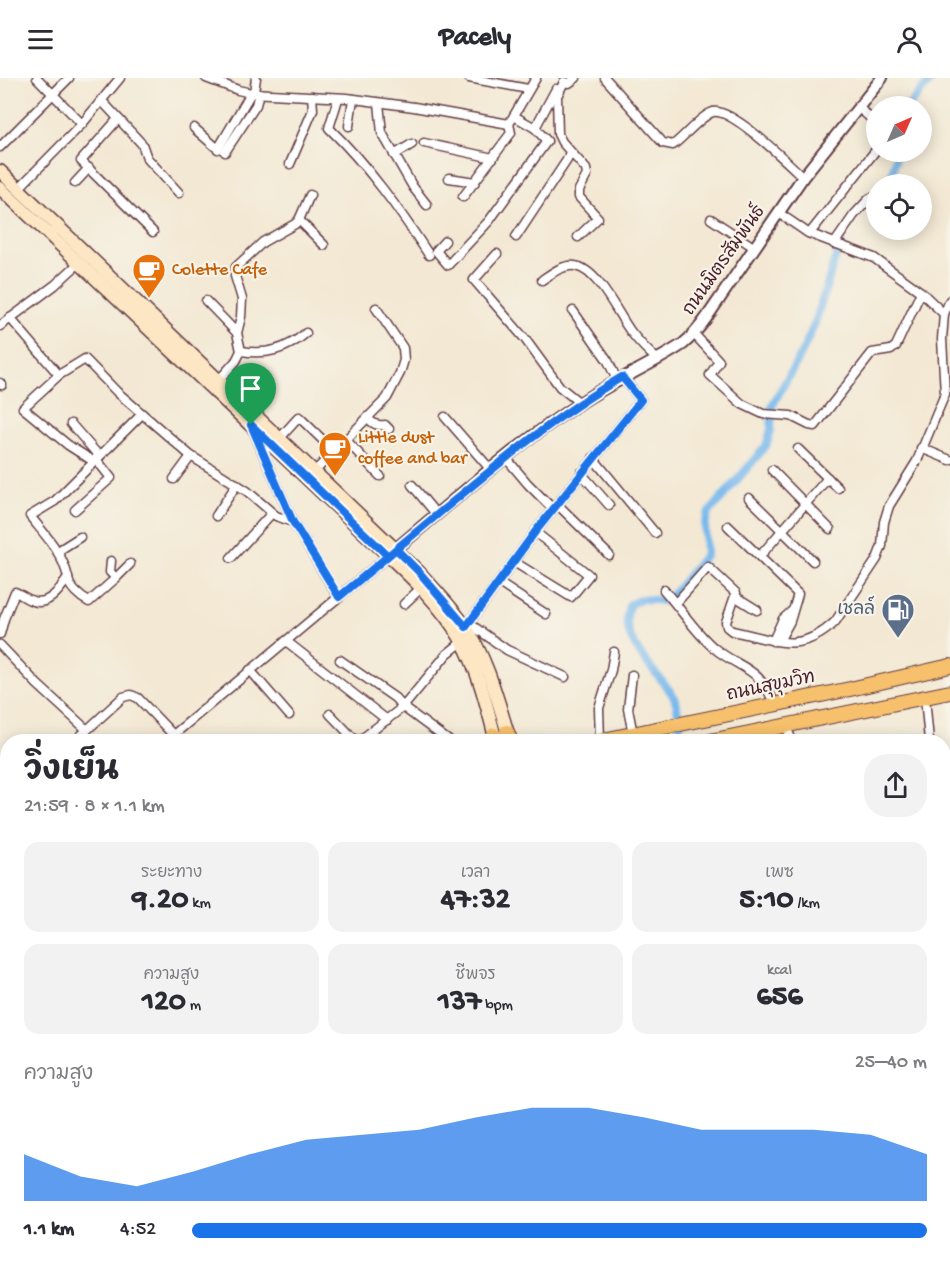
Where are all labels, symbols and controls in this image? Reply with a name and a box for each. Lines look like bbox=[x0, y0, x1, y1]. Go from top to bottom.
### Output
icon: menu bbox=[24, 23, 57, 56]
text: Pacely bbox=[439, 23, 511, 55]
icon: person bbox=[893, 23, 926, 56]
north arrow bbox=[866, 96, 932, 162]
map controls bbox=[866, 96, 932, 240]
button: locate bbox=[866, 174, 932, 240]
street label: ถนนมิตรสัมพันธ์ bbox=[675, 199, 771, 320]
cafe icon: Colette Cafe bbox=[131, 252, 167, 299]
place label: Colette Cafe bbox=[172, 260, 268, 281]
pin bbox=[225, 363, 276, 425]
icon: arrive bbox=[234, 372, 267, 405]
place label: Little dust coffee and bar bbox=[358, 428, 468, 470]
cafe icon: Little dust coffee and bar bbox=[317, 430, 353, 477]
fuel station icon: เชลล์ bbox=[880, 592, 916, 639]
place label: เชลล์ bbox=[837, 595, 875, 621]
street label: ถนนสุขุมวิท bbox=[724, 664, 817, 708]
text: วิ่งเย็น bbox=[24, 754, 119, 792]
button: share bbox=[864, 754, 927, 817]
text: 21:59 · 8 × 1.1 km bbox=[24, 796, 165, 819]
text: ระยะทาง bbox=[141, 865, 202, 884]
text: เวลา bbox=[461, 865, 490, 884]
text: เพซ bbox=[765, 865, 794, 884]
text: 9.20 bbox=[132, 884, 188, 919]
text: 47:32 bbox=[441, 884, 510, 919]
text: 5:10 bbox=[739, 884, 794, 919]
text: km bbox=[188, 895, 211, 914]
text: /km bbox=[794, 895, 820, 914]
text: kcal bbox=[767, 962, 792, 981]
text: ความสูง bbox=[144, 967, 199, 986]
text: ชีพจร bbox=[455, 967, 496, 986]
text: 656 bbox=[756, 981, 803, 1016]
text: 120 bbox=[142, 986, 186, 1021]
text: 137 bbox=[438, 986, 481, 1021]
text: m bbox=[186, 997, 201, 1016]
text: bpm bbox=[481, 997, 513, 1016]
text: 25–40 m bbox=[855, 1052, 927, 1075]
text: ความสูง bbox=[24, 1064, 93, 1087]
text: 1.1 km bbox=[24, 1219, 74, 1242]
text: 4:52 bbox=[120, 1219, 156, 1242]

